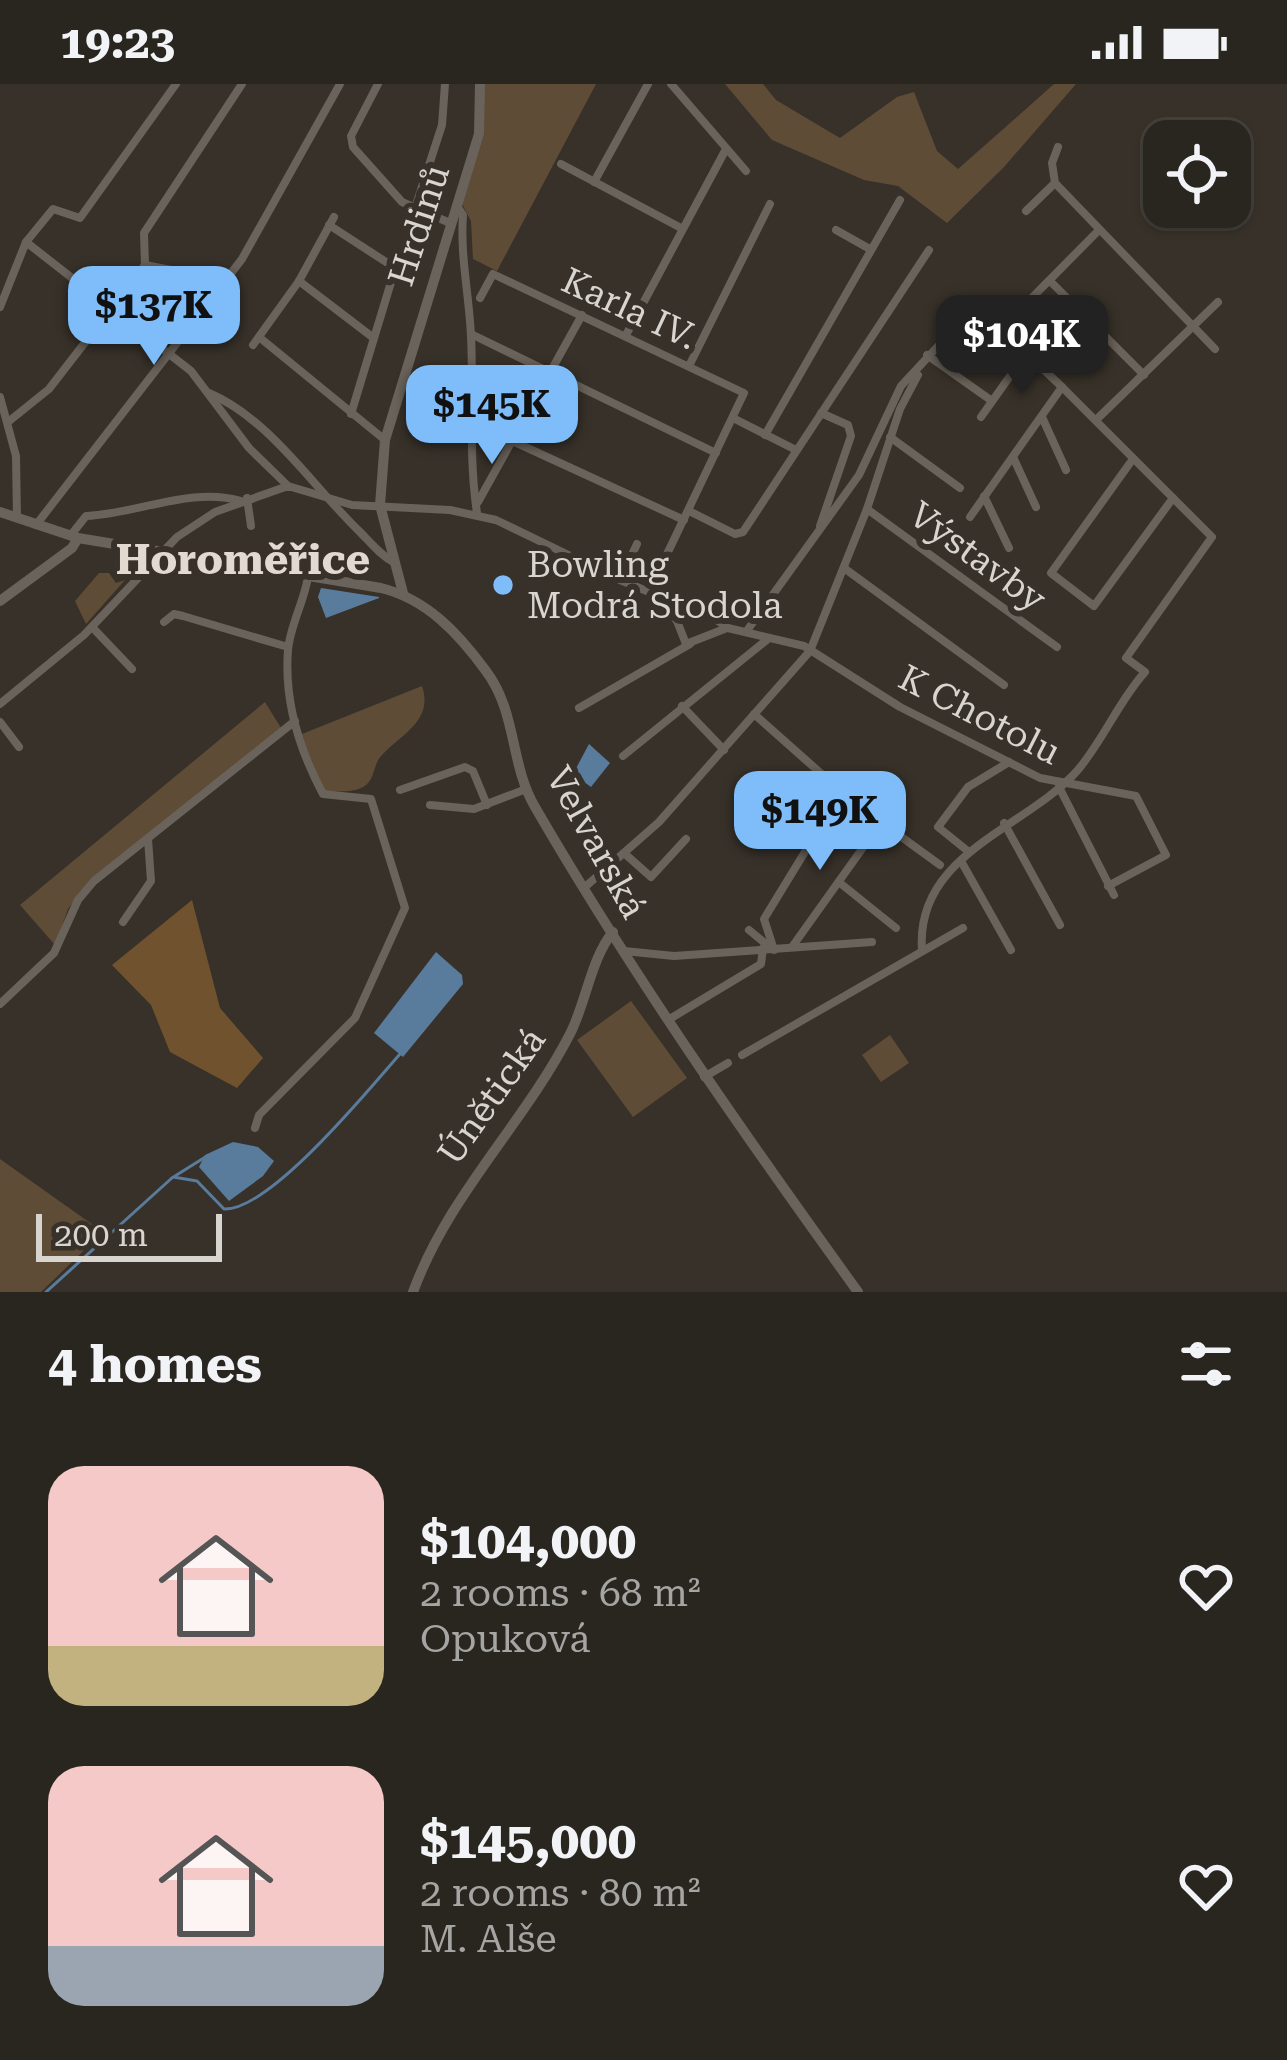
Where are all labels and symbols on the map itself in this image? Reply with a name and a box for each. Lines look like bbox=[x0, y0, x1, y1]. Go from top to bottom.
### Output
street label: Hrdinů bbox=[380, 160, 458, 291]
street label: Karla IV. bbox=[555, 259, 704, 358]
pin: $137K bbox=[70, 266, 238, 368]
pin: $104K bbox=[938, 295, 1106, 397]
pin: $145K bbox=[408, 365, 576, 467]
street label: Výstavby bbox=[901, 493, 1054, 621]
district label: Horoměřice bbox=[116, 535, 370, 584]
place label: Bowling Modrá Stodola bbox=[527, 544, 783, 627]
marker: Bowling Modrá Stodola bbox=[490, 572, 516, 598]
street label: K Chotolu bbox=[892, 656, 1067, 773]
street label: Velvarská bbox=[537, 760, 655, 926]
pin: $149K bbox=[736, 771, 904, 873]
street label: Únětická bbox=[429, 1019, 554, 1173]
scale bar bbox=[36, 1208, 222, 1261]

